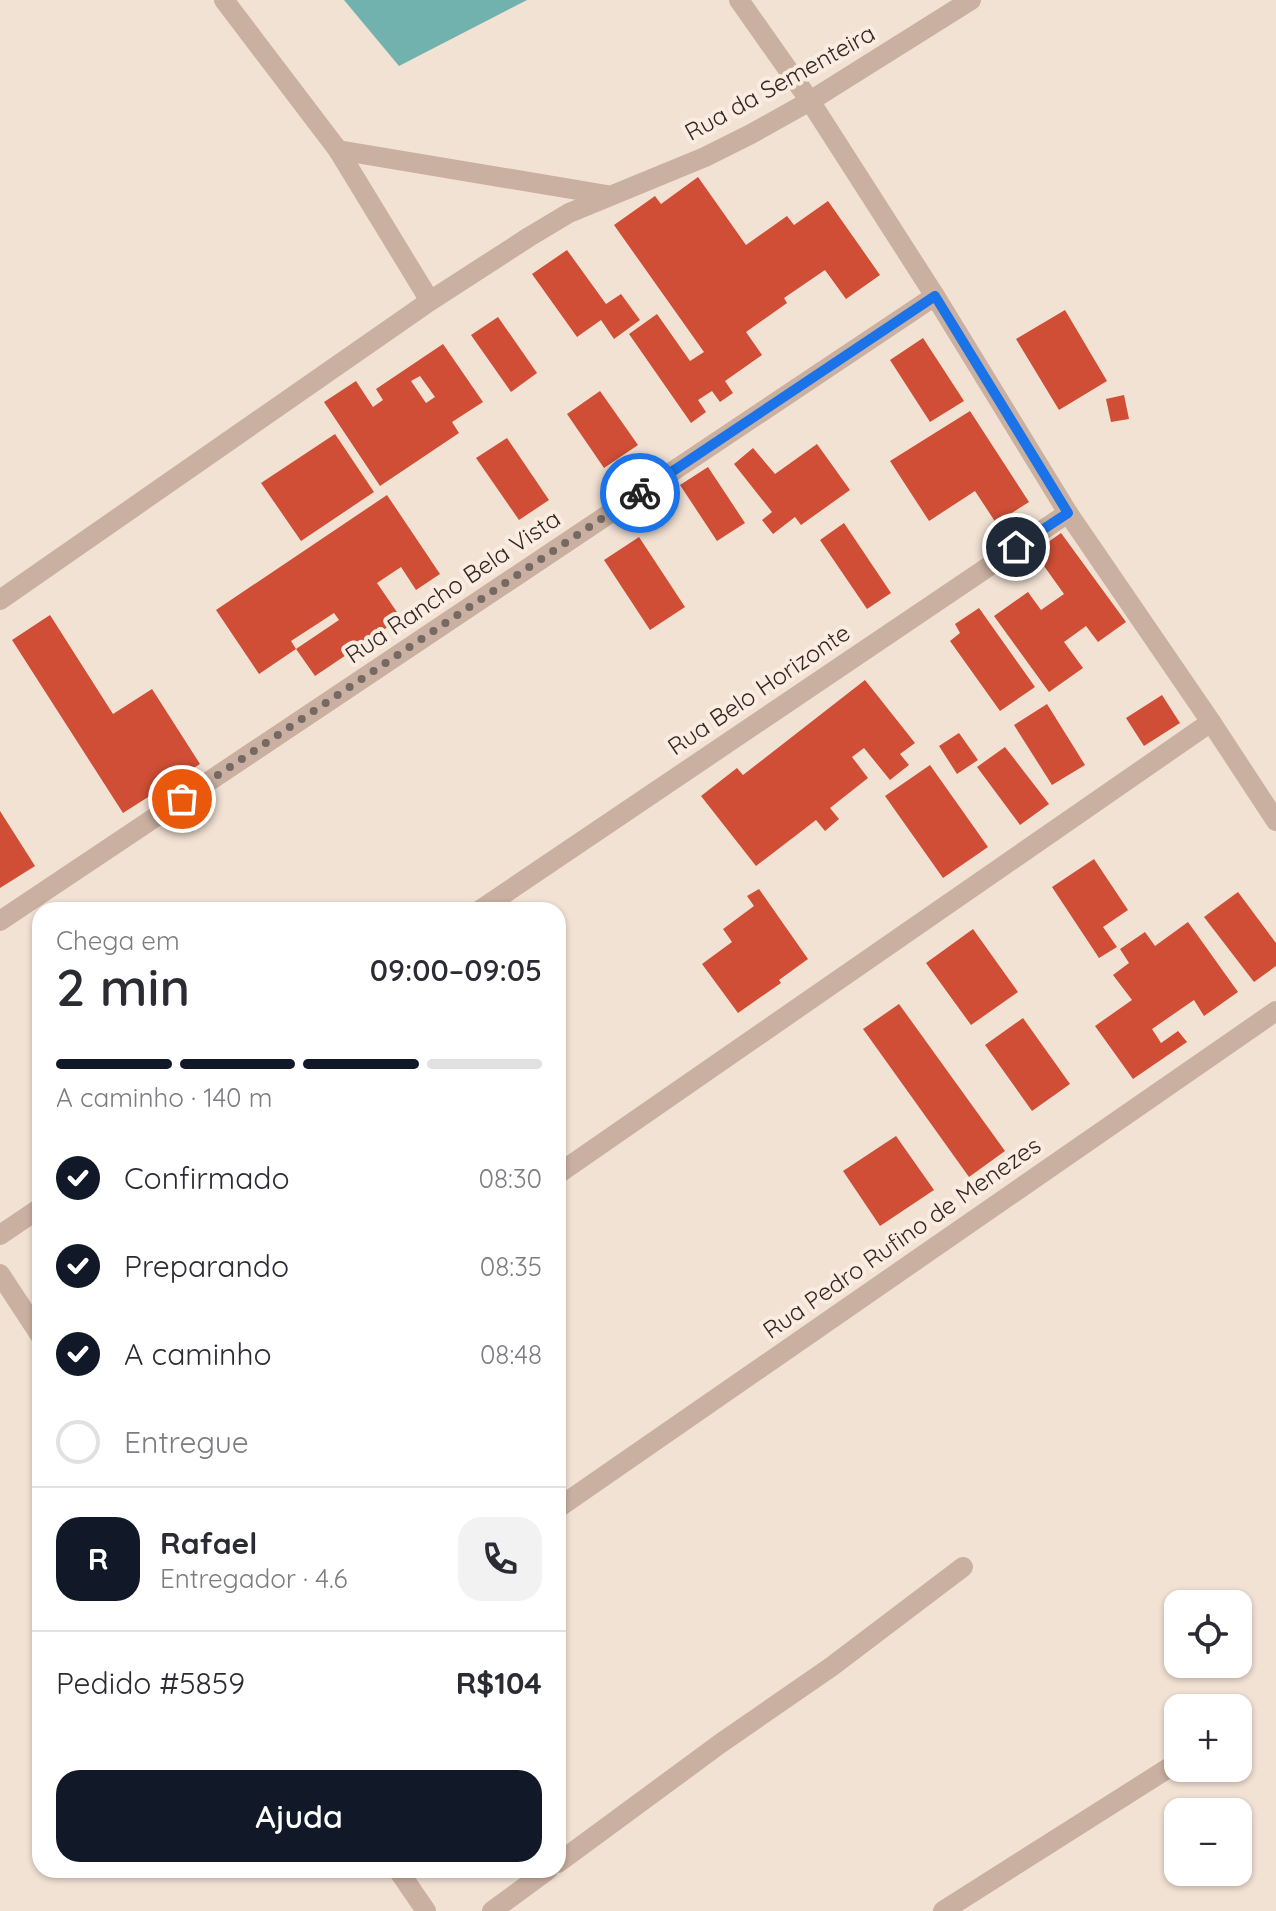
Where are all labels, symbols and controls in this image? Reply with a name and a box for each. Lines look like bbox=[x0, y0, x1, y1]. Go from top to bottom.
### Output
street label: Rua da Sementeira bbox=[679, 17, 880, 147]
courier bbox=[600, 453, 680, 533]
icon: bike bbox=[618, 471, 662, 515]
street label: Rua Rancho Bela Vista bbox=[339, 503, 566, 669]
pin bbox=[982, 513, 1050, 581]
icon: home bbox=[994, 525, 1038, 569]
street label: Rua Belo Horizonte bbox=[662, 617, 855, 761]
pin bbox=[148, 765, 216, 833]
icon: bag bbox=[160, 777, 204, 821]
text: Chega em bbox=[56, 924, 180, 957]
text: 09:00–09:05 bbox=[370, 951, 542, 989]
text: 2 min bbox=[56, 954, 190, 1019]
text: A caminho · 140 m bbox=[56, 1081, 272, 1114]
street label: Rua Pedro Rufino de Menezes bbox=[757, 1130, 1046, 1345]
icon: check bbox=[56, 1156, 100, 1200]
text: Confirmado bbox=[124, 1159, 290, 1197]
text: 08:30 bbox=[479, 1162, 542, 1195]
icon: check bbox=[56, 1244, 100, 1288]
text: Preparando bbox=[124, 1247, 289, 1285]
text: 08:35 bbox=[480, 1250, 542, 1283]
icon: check bbox=[56, 1332, 100, 1376]
text: A caminho bbox=[124, 1335, 272, 1373]
text: 08:48 bbox=[480, 1338, 542, 1371]
text: Entregue bbox=[124, 1423, 249, 1461]
button: phone bbox=[458, 1517, 542, 1601]
text: Rafael bbox=[160, 1524, 257, 1562]
text: R bbox=[88, 1540, 108, 1578]
text: Entregador · 4.6 bbox=[160, 1562, 348, 1595]
map controls bbox=[1164, 1590, 1252, 1886]
button: locate bbox=[1164, 1590, 1252, 1678]
text: Pedido #5859 bbox=[56, 1664, 245, 1702]
text: R$104 bbox=[456, 1664, 542, 1702]
button: + bbox=[1164, 1694, 1252, 1782]
button: Ajuda bbox=[56, 1770, 542, 1862]
button: − bbox=[1164, 1798, 1252, 1886]

